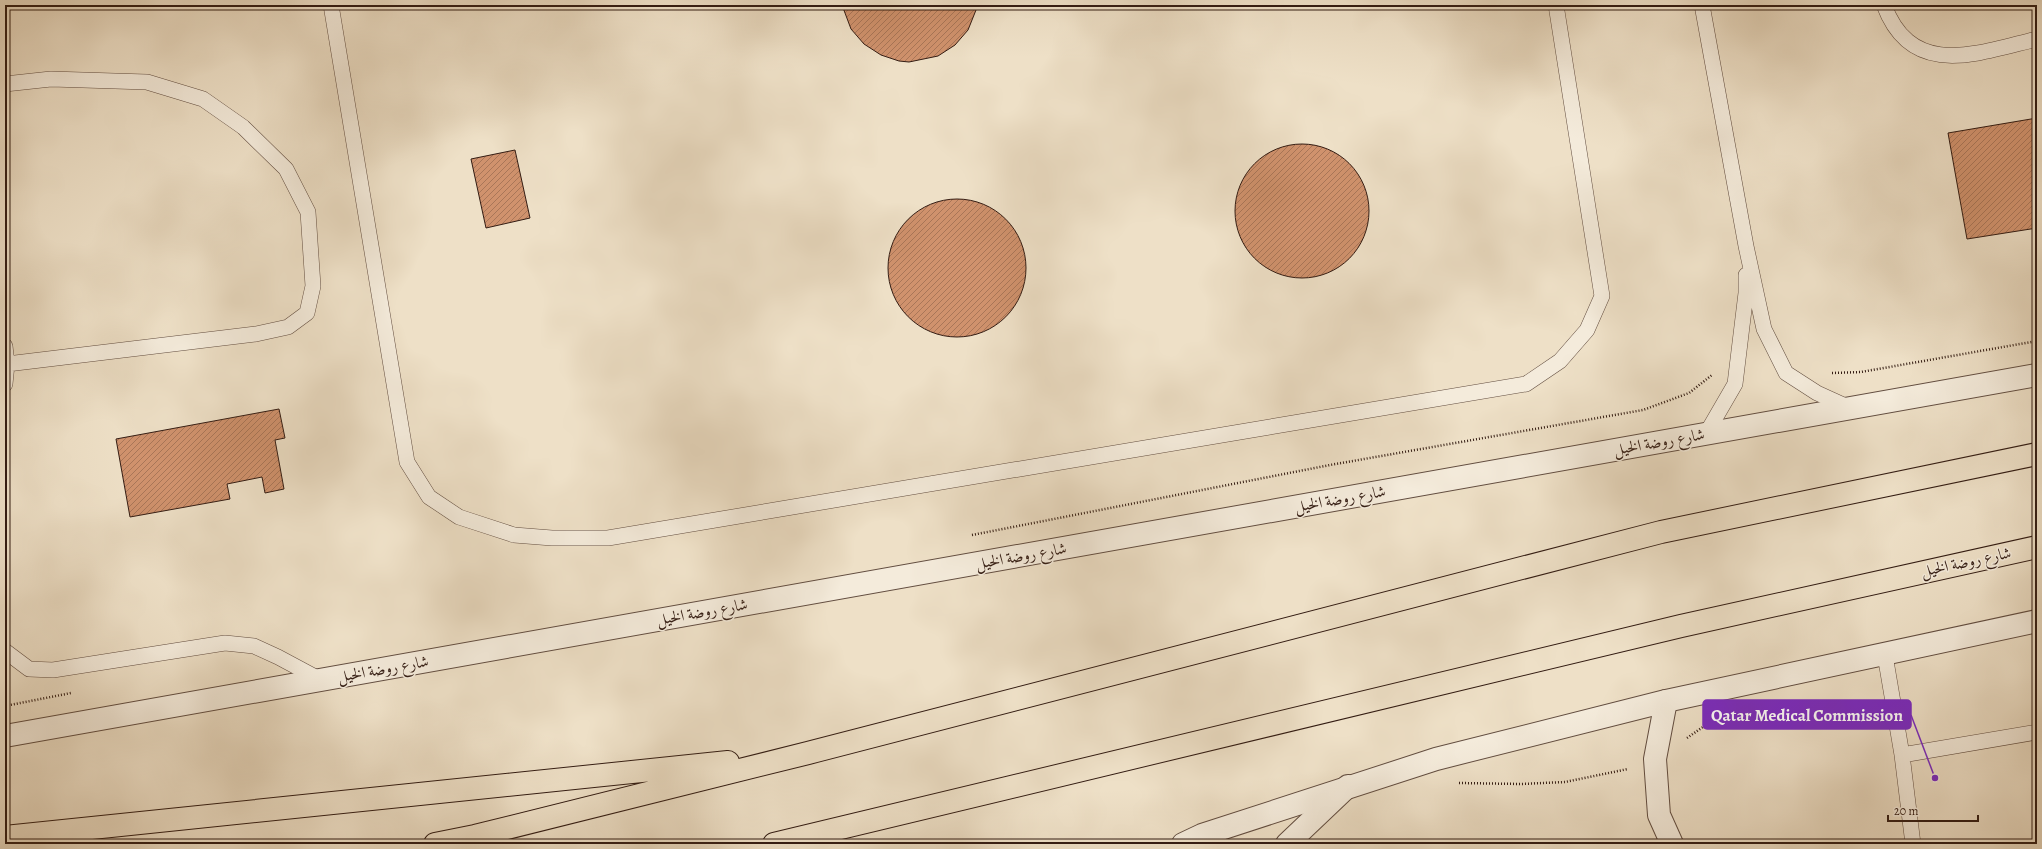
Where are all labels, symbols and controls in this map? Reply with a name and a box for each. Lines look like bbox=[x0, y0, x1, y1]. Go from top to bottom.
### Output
street label: شارع روضة الخيل bbox=[1612, 423, 1707, 463]
street label: شارع روضة الخيل bbox=[1293, 480, 1388, 520]
street label: شارع روضة الخيل bbox=[974, 537, 1069, 577]
street label: شارع روضة الخيل bbox=[1919, 542, 2014, 584]
street label: شارع روضة الخيل bbox=[655, 593, 750, 633]
street label: شارع روضة الخيل bbox=[336, 650, 431, 690]
callout: Qatar Medical Commission bbox=[1703, 700, 1911, 729]
text: Qatar Medical Commission bbox=[1711, 704, 1903, 727]
scale bar bbox=[1888, 797, 1978, 823]
text: 20 m bbox=[1894, 803, 1918, 819]

